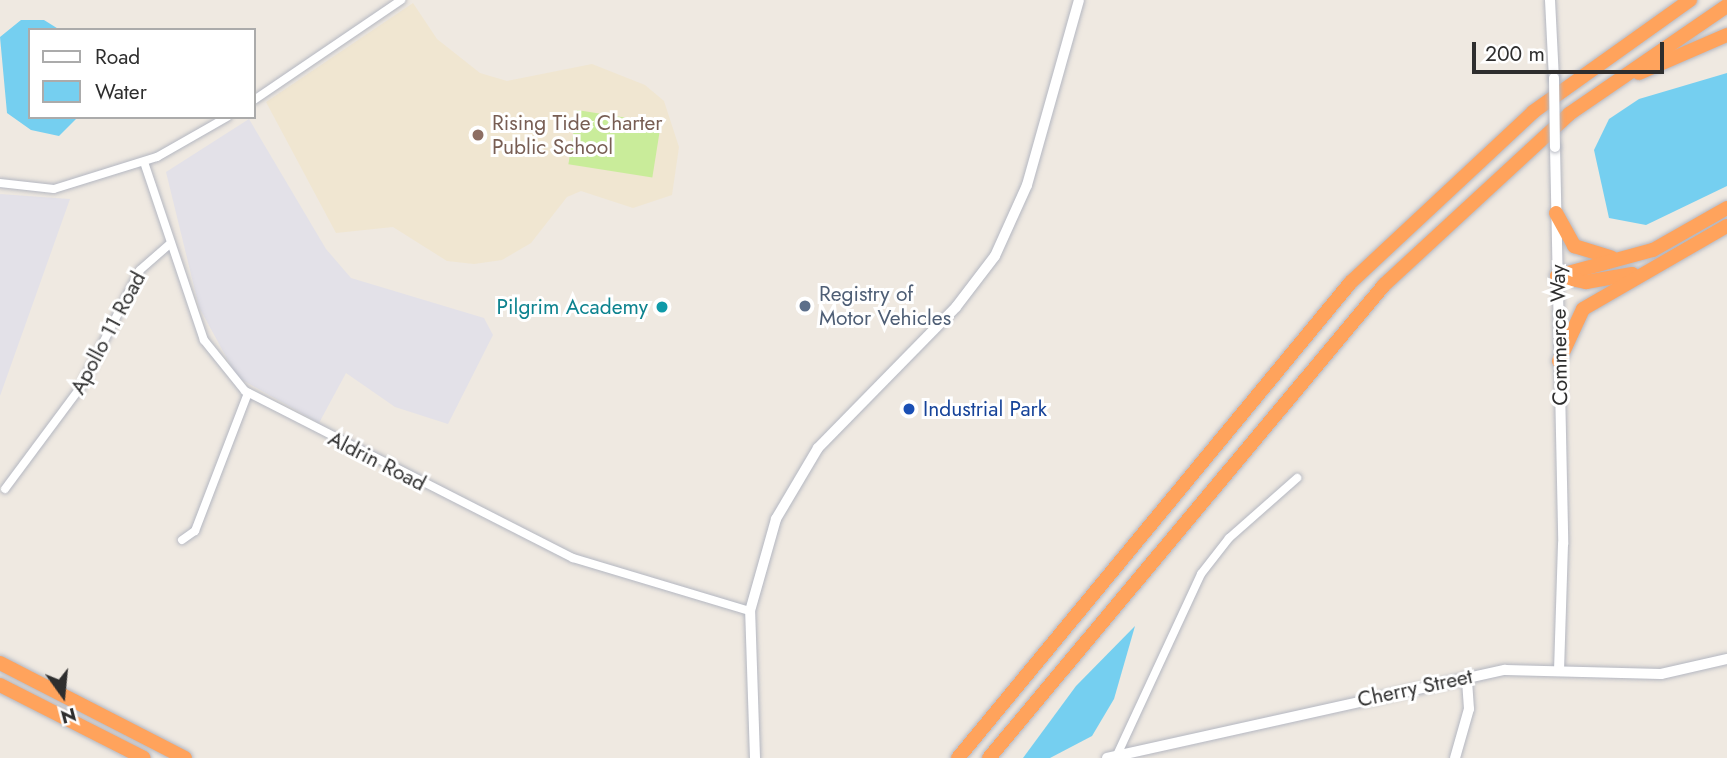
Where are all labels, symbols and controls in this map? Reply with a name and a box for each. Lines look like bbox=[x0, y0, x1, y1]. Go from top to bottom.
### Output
legend bbox=[28, 28, 256, 119]
scale bar bbox=[1475, 28, 1668, 72]
text: 200 m bbox=[1485, 39, 1545, 69]
text: Road bbox=[95, 42, 140, 72]
text: Water bbox=[95, 77, 147, 107]
place label: Rising Tide Charter Public School bbox=[492, 110, 663, 160]
marker: Rising Tide Charter Public School bbox=[470, 127, 486, 143]
street label: Commerce Way bbox=[1545, 264, 1573, 406]
street label: Apollo 11 Road bbox=[65, 267, 151, 399]
place label: Registry of Motor Vehicles bbox=[819, 281, 951, 331]
place label: Pilgrim Academy bbox=[497, 294, 648, 320]
marker: Registry of Motor Vehicles bbox=[797, 298, 813, 314]
marker: Pilgrim Academy bbox=[654, 299, 670, 315]
place label: Industrial Park bbox=[923, 396, 1047, 422]
marker: Industrial Park bbox=[901, 401, 917, 417]
street label: Aldrin Road bbox=[324, 426, 430, 496]
north arrow bbox=[28, 660, 98, 730]
street label: Cherry Street bbox=[1355, 664, 1475, 712]
text: N bbox=[58, 701, 79, 731]

